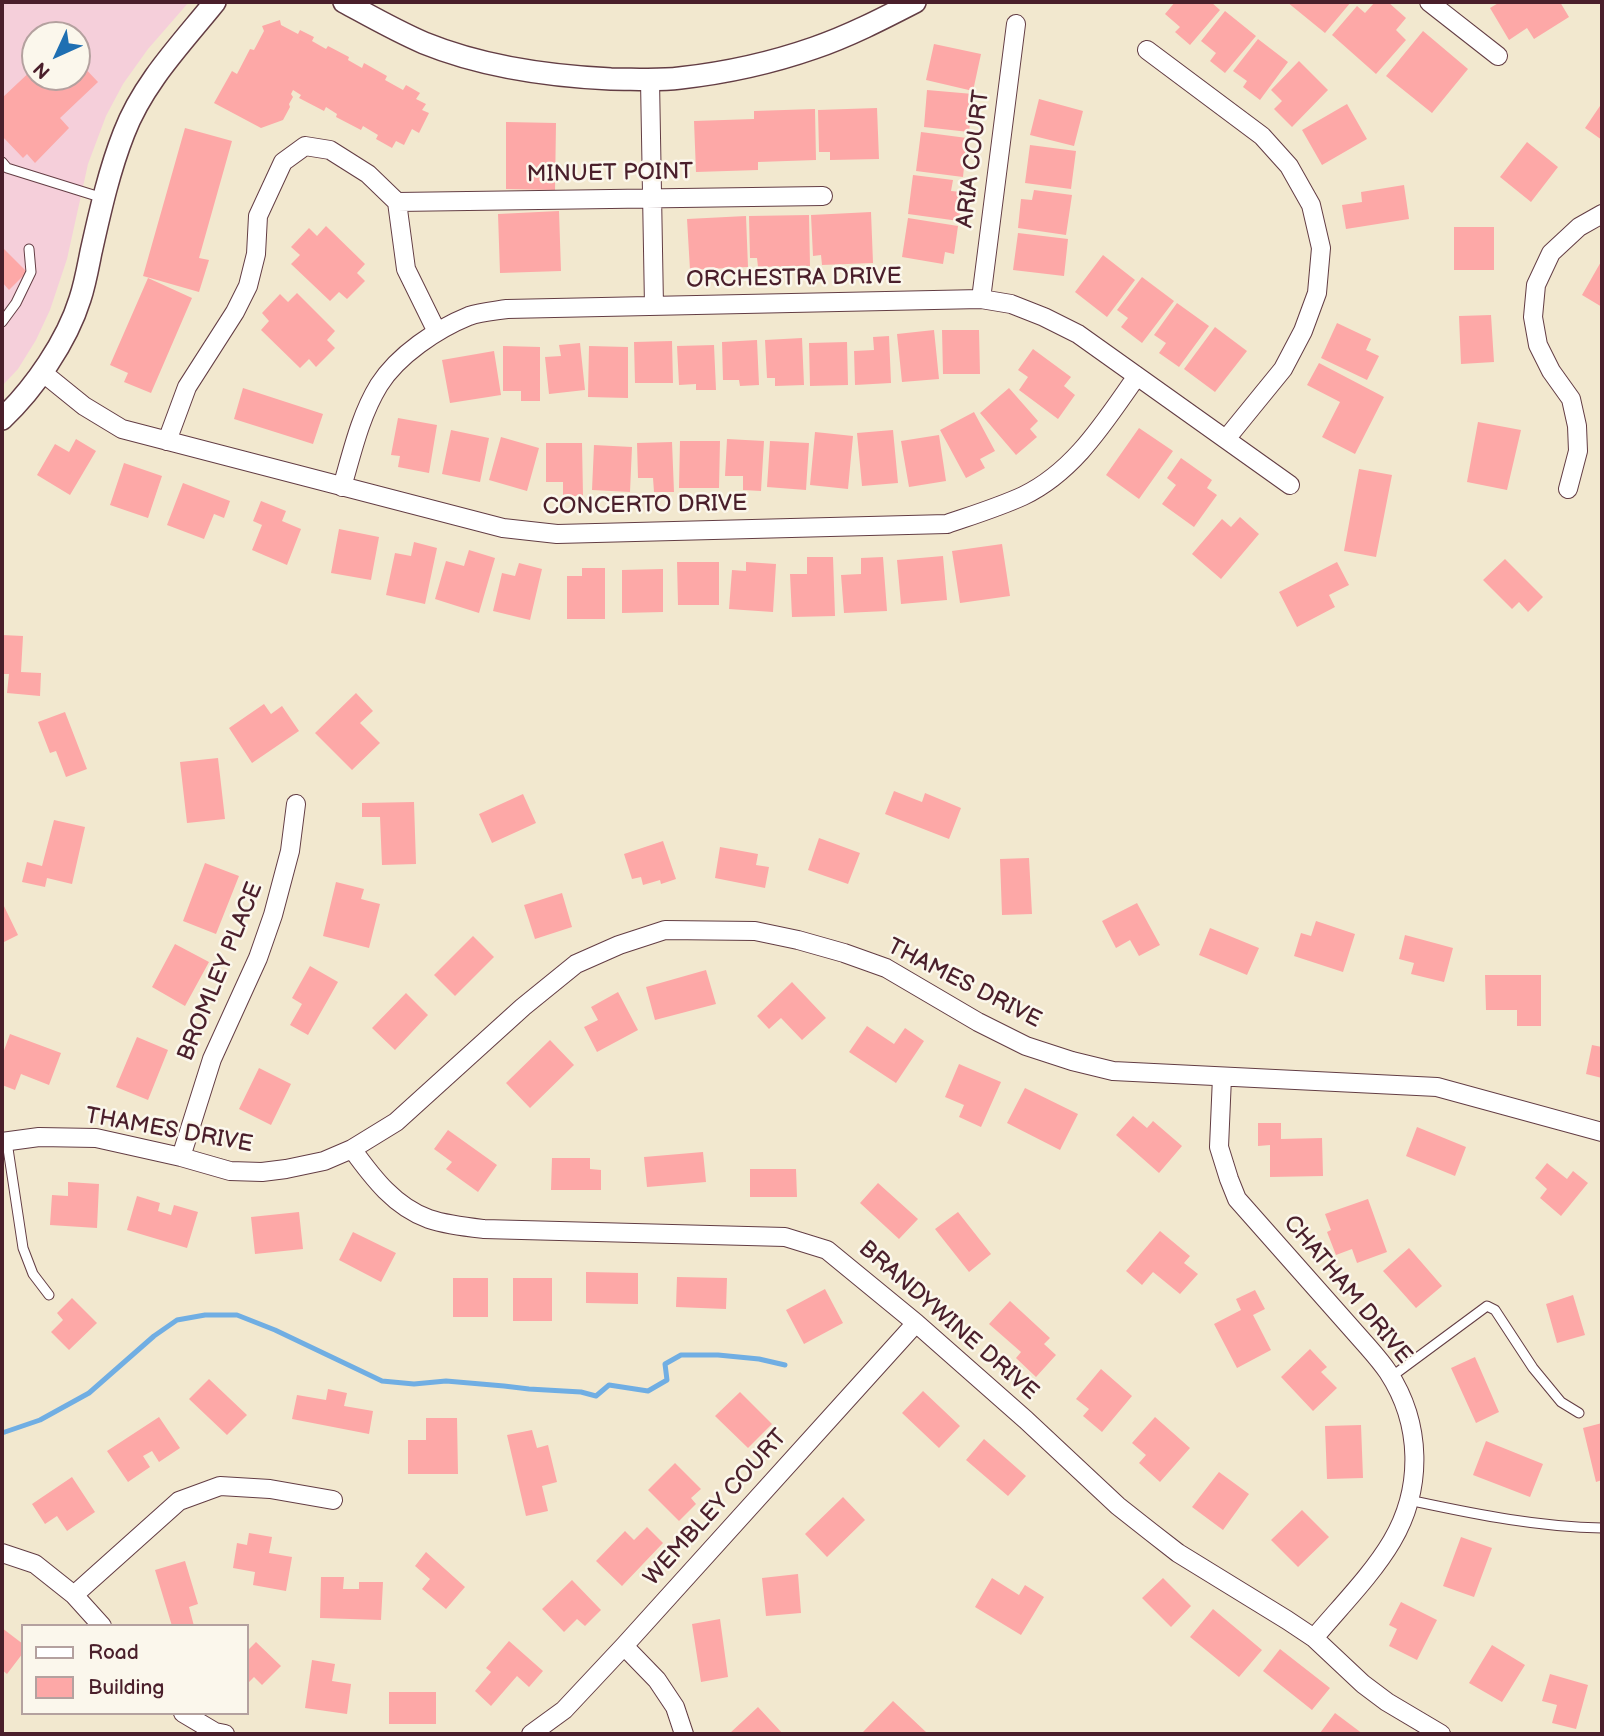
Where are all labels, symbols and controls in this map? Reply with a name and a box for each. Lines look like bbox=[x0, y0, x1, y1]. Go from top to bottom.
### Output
north arrow bbox=[21, 21, 91, 91]
text: N bbox=[29, 57, 55, 83]
street label: ARIA COURT bbox=[952, 88, 996, 230]
street label: MINUET POINT bbox=[527, 159, 693, 189]
street label: ORCHESTRA DRIVE bbox=[686, 263, 902, 295]
street label: CONCERTO DRIVE bbox=[542, 490, 748, 522]
street label: BROMLEY PLACE bbox=[173, 879, 269, 1065]
street label: THAMES DRIVE bbox=[882, 933, 1046, 1035]
street label: THAMES DRIVE bbox=[83, 1103, 255, 1159]
street label: CHATHAM DRIVE bbox=[1277, 1210, 1417, 1370]
street label: BRANDYWINE DRIVE bbox=[853, 1235, 1043, 1407]
street label: WEMBLEY COURT bbox=[639, 1424, 793, 1592]
legend bbox=[21, 1624, 248, 1715]
text: Road bbox=[88, 1640, 139, 1665]
text: Building bbox=[88, 1675, 164, 1700]

